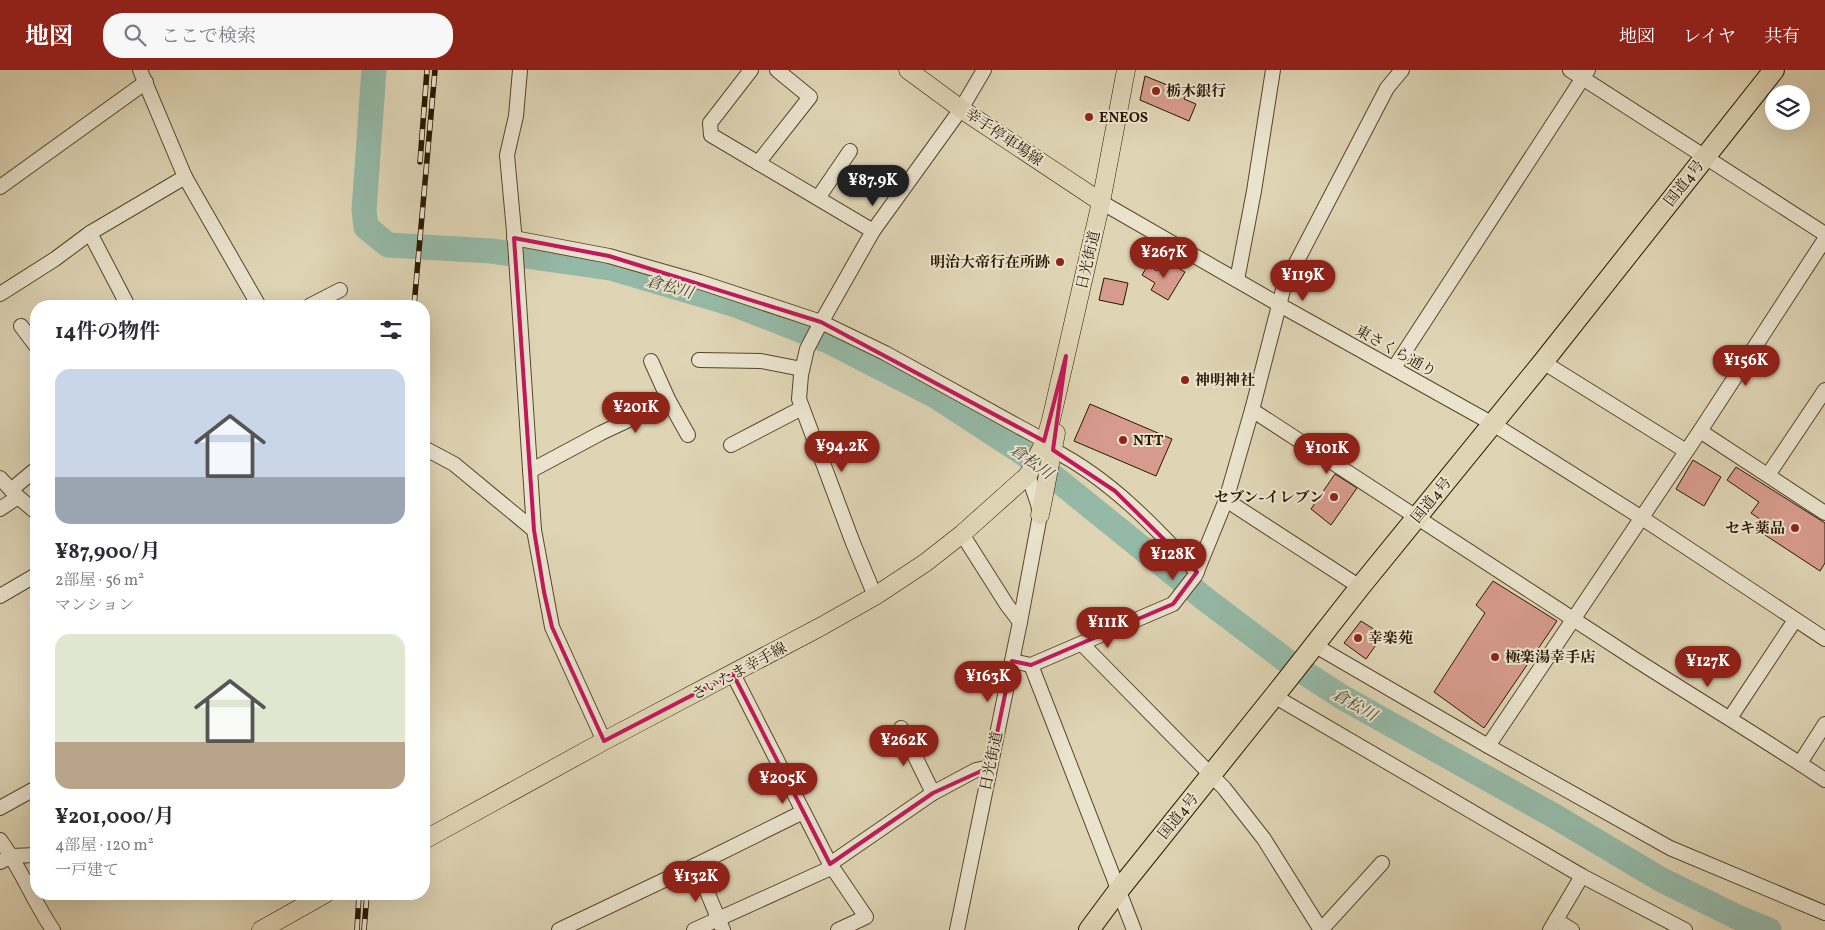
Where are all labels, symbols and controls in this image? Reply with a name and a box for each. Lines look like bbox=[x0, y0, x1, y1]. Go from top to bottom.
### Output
search box bbox=[103, 13, 453, 58]
text: 地図 bbox=[25, 21, 73, 55]
icon: search bbox=[121, 21, 149, 49]
text: ここで検索 bbox=[161, 24, 256, 50]
text: 地図 bbox=[1619, 25, 1655, 50]
text: レイヤ bbox=[1683, 25, 1736, 50]
text: 共有 bbox=[1764, 25, 1800, 50]
place label: 栃木銀行 bbox=[1166, 82, 1226, 103]
marker: 栃木銀行 bbox=[1150, 85, 1162, 97]
map controls bbox=[1765, 85, 1810, 130]
button: layers bbox=[1765, 85, 1810, 130]
street label: 幸手停車場線 bbox=[960, 104, 1046, 172]
place label: ENEOS bbox=[1099, 108, 1148, 129]
marker: ENEOS bbox=[1083, 111, 1095, 123]
street label: 国道4号 bbox=[1660, 156, 1710, 212]
pin: ¥87.9K bbox=[832, 164, 914, 207]
text: ¥87.9K bbox=[848, 170, 898, 192]
street label: 日光街道 bbox=[1072, 229, 1106, 292]
pin: ¥267K bbox=[1129, 236, 1199, 279]
text: ¥267K bbox=[1141, 242, 1187, 264]
place label: 明治大帝行在所跡 bbox=[930, 253, 1050, 274]
marker: 明治大帝行在所跡 bbox=[1054, 256, 1066, 268]
pin: ¥119K bbox=[1268, 260, 1338, 302]
text: ¥119K bbox=[1281, 265, 1325, 287]
water label: 倉松川 bbox=[643, 271, 697, 306]
icon: filters bbox=[377, 316, 405, 344]
text: 14件の物件 bbox=[55, 318, 160, 347]
street label: 東さくら通り bbox=[1351, 321, 1440, 383]
pin: ¥156K bbox=[1711, 344, 1781, 387]
text: ¥156K bbox=[1724, 350, 1768, 372]
place label: 神明神社 bbox=[1195, 371, 1255, 392]
marker: 神明神社 bbox=[1179, 374, 1191, 386]
pin: ¥201K bbox=[601, 392, 671, 434]
text: ¥201K bbox=[613, 397, 659, 419]
icon: home bbox=[185, 401, 275, 491]
pin: ¥94.2K bbox=[801, 430, 883, 473]
place label: NTT bbox=[1133, 431, 1164, 452]
pin: ¥101K bbox=[1292, 432, 1362, 475]
marker: NTT bbox=[1117, 434, 1129, 446]
text: ¥94.2K bbox=[816, 436, 868, 458]
text: ¥101K bbox=[1305, 438, 1349, 460]
water label: 倉松川 bbox=[1005, 440, 1058, 487]
street label: 国道4号 bbox=[1407, 473, 1457, 529]
place label: セブン-イレブン bbox=[1214, 488, 1324, 509]
marker: セブン-イレブン bbox=[1328, 491, 1340, 503]
place label: セキ薬品 bbox=[1725, 519, 1785, 540]
marker: セキ薬品 bbox=[1789, 522, 1801, 534]
text: ¥87,900/月 bbox=[55, 538, 161, 567]
pin: ¥128K bbox=[1138, 538, 1208, 581]
text: ¥128K bbox=[1150, 544, 1196, 566]
text: 2部屋 · 56 m² bbox=[55, 570, 144, 592]
text: マンション bbox=[55, 595, 134, 617]
pin: ¥111K bbox=[1073, 606, 1143, 649]
text: ¥111K bbox=[1088, 612, 1129, 634]
place label: 幸楽苑 bbox=[1368, 629, 1413, 650]
marker: 幸楽苑 bbox=[1352, 632, 1364, 644]
street label: さいたま幸手線 bbox=[688, 638, 791, 706]
pin: ¥127K bbox=[1673, 646, 1743, 688]
place label: 極楽湯幸手店 bbox=[1505, 648, 1595, 669]
marker: 極楽湯幸手店 bbox=[1489, 651, 1501, 663]
text: ¥127K bbox=[1686, 651, 1730, 673]
pin: ¥163K bbox=[953, 660, 1023, 703]
icon: home bbox=[185, 666, 275, 756]
text: ¥163K bbox=[966, 666, 1010, 688]
water label: 倉松川 bbox=[1328, 684, 1382, 728]
pin: ¥262K bbox=[869, 724, 939, 767]
text: ¥262K bbox=[880, 730, 928, 752]
street label: 日光街道 bbox=[976, 730, 1009, 793]
pin: ¥205K bbox=[748, 762, 818, 805]
text: ¥205K bbox=[759, 768, 807, 790]
street label: 国道4号 bbox=[1154, 789, 1204, 845]
text: ¥201,000/月 bbox=[55, 803, 175, 832]
text: 4部屋 · 120 m² bbox=[55, 835, 154, 857]
text: 一戸建て bbox=[55, 860, 119, 882]
pin: ¥132K bbox=[661, 860, 731, 903]
text: ¥132K bbox=[674, 866, 718, 888]

